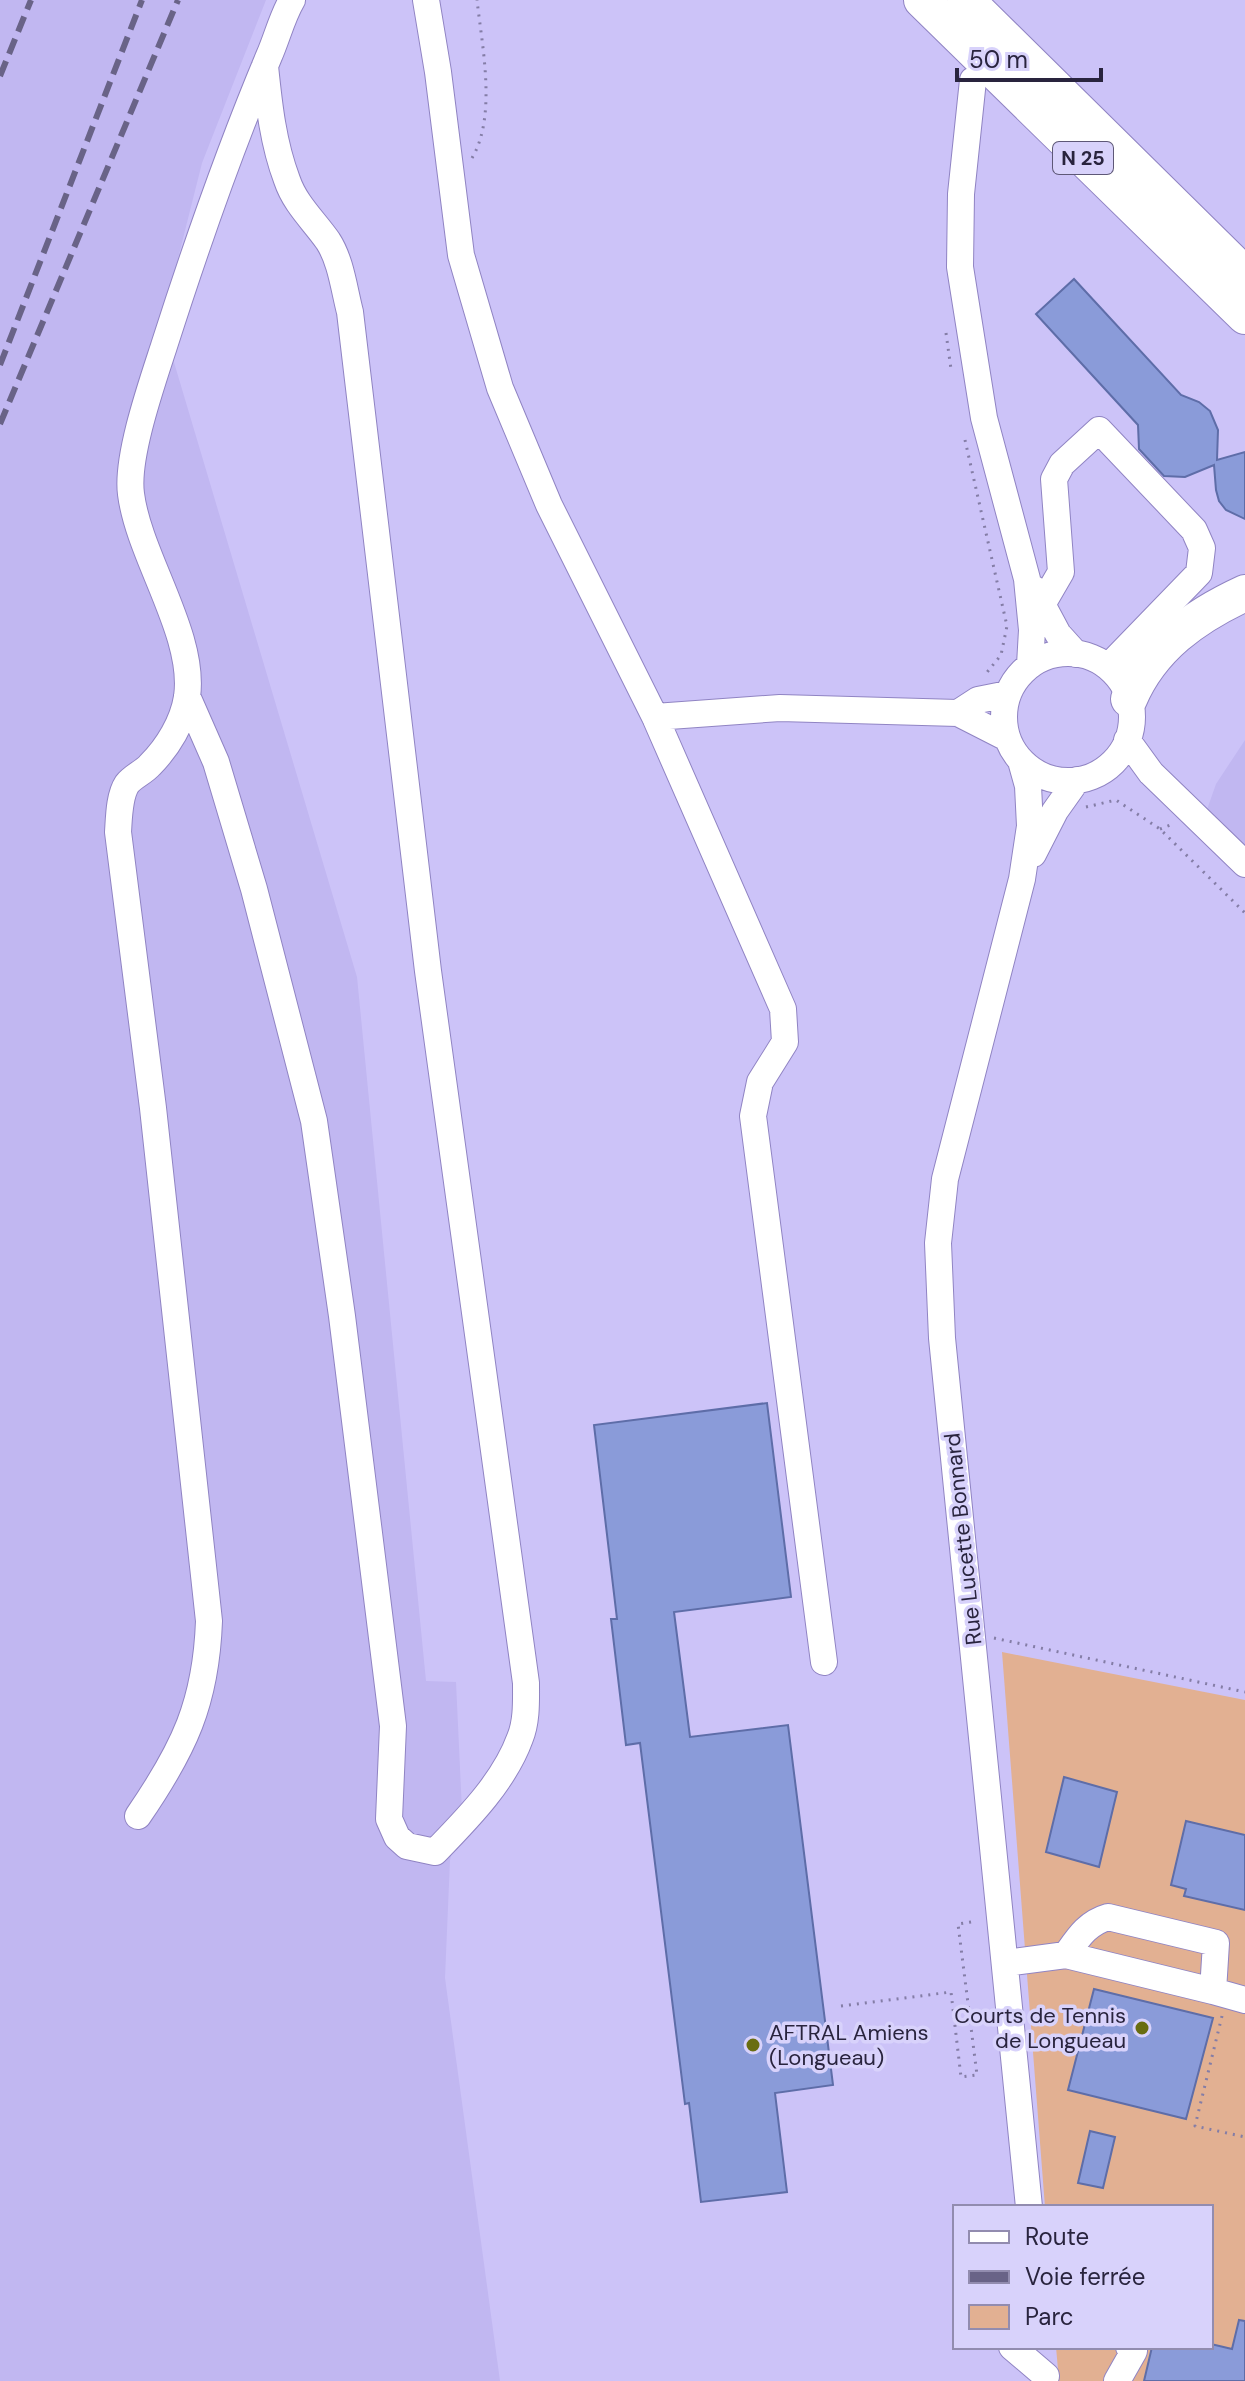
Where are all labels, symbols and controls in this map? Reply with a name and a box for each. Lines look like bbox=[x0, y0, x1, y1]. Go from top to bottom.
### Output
scale bar bbox=[957, 32, 1101, 82]
text: 50 m bbox=[969, 44, 1028, 75]
road number: N 25 bbox=[1053, 142, 1113, 174]
street label: Rue Lucette Bonnard bbox=[937, 1431, 989, 1647]
place label: Courts de Tennis de Longueau bbox=[954, 2001, 1126, 2055]
place label: AFTRAL Amiens (Longueau) bbox=[769, 2018, 929, 2072]
marker: Courts de Tennis de Longueau bbox=[1133, 2019, 1151, 2037]
marker: AFTRAL Amiens (Longueau) bbox=[744, 2036, 762, 2054]
legend bbox=[953, 2205, 1213, 2349]
text: Route bbox=[1025, 2221, 1089, 2252]
text: Voie ferrée bbox=[1025, 2261, 1145, 2292]
text: Parc bbox=[1025, 2301, 1074, 2332]

